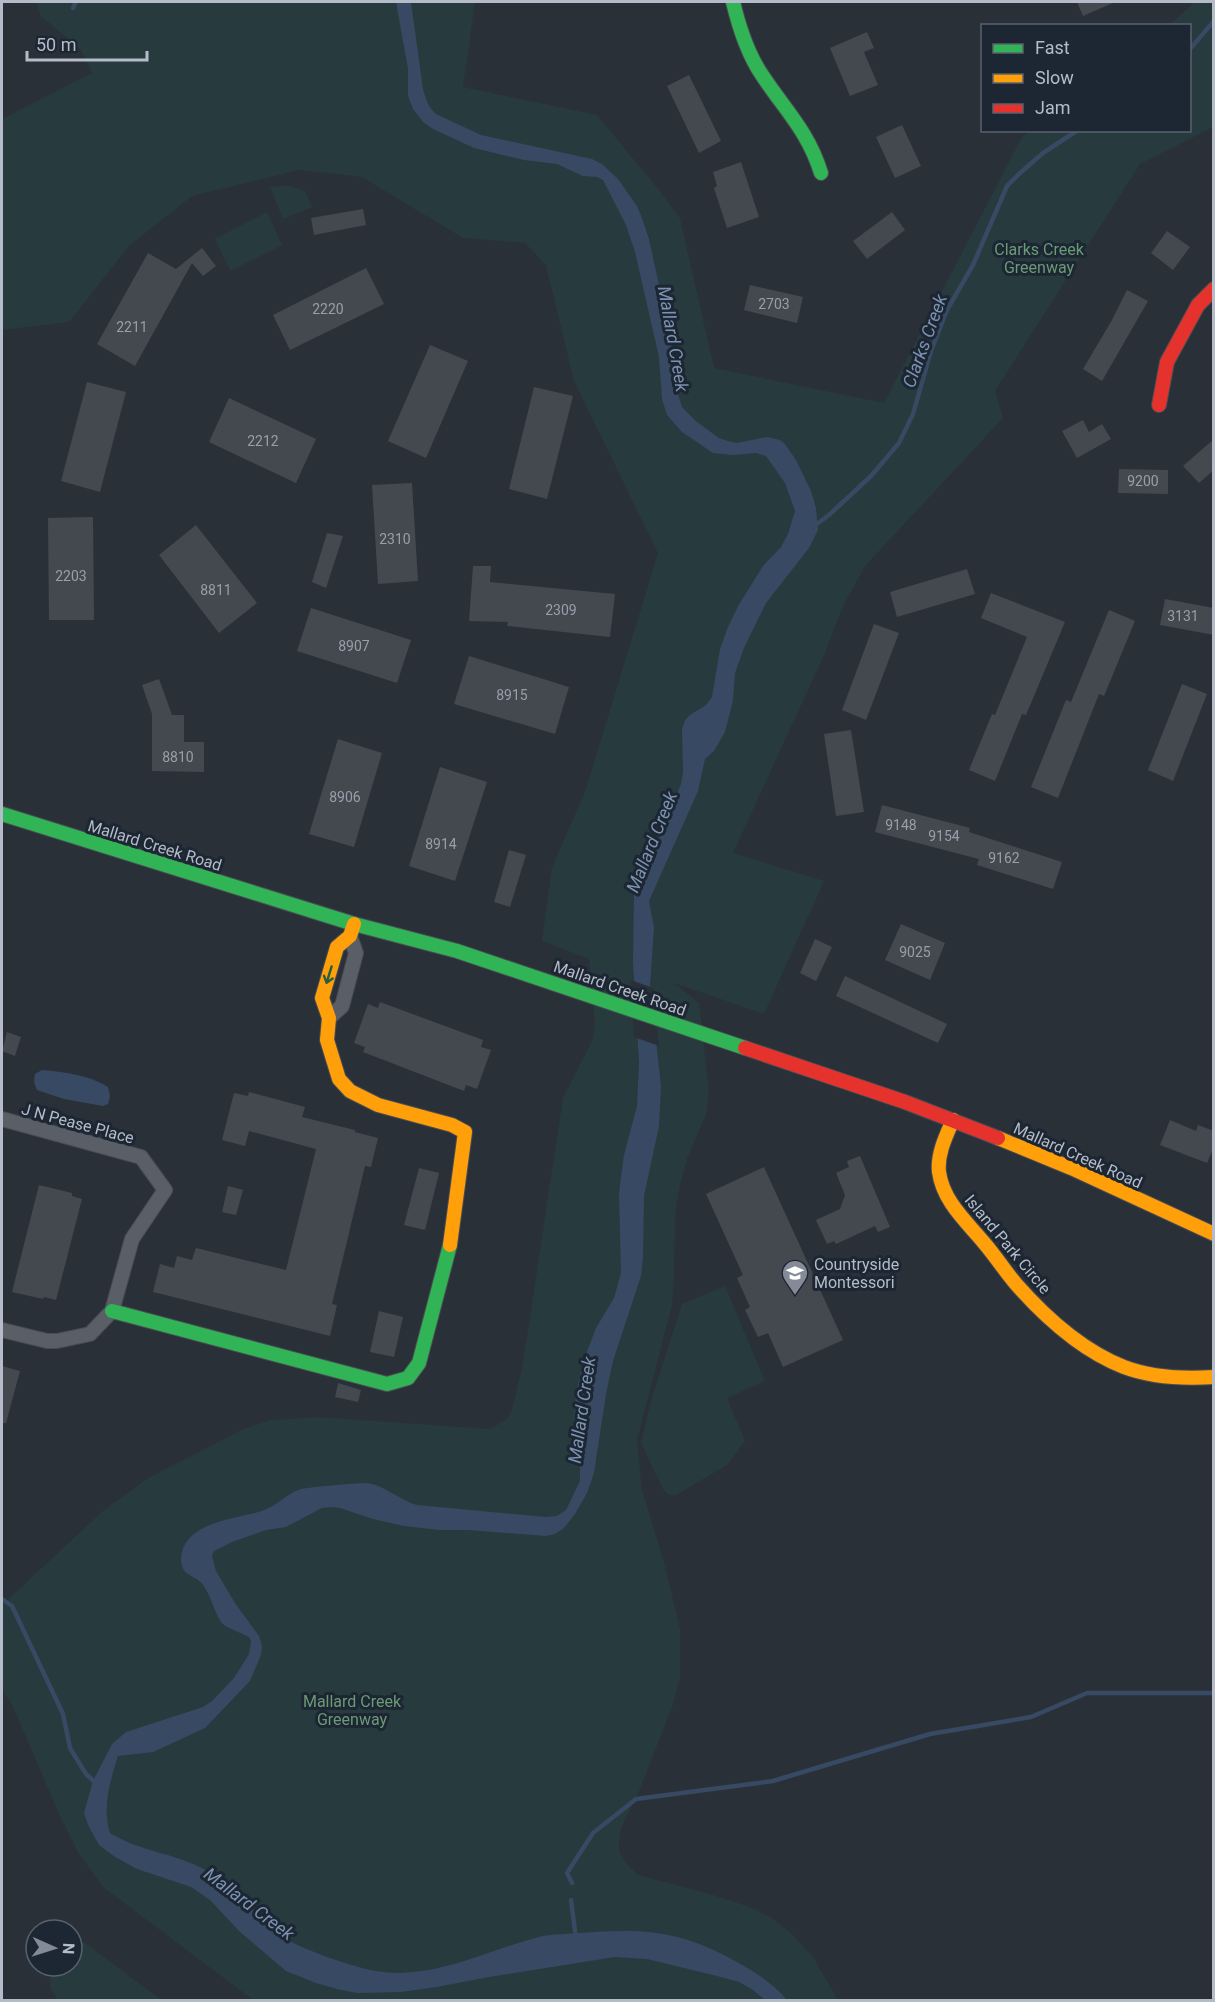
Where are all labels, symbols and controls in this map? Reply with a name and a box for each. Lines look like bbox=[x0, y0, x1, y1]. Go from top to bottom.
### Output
scale bar bbox=[27, 24, 147, 62]
legend bbox=[981, 24, 1191, 132]
text: 50 m bbox=[36, 34, 76, 55]
text: Fast bbox=[1035, 37, 1070, 58]
text: Slow bbox=[1035, 67, 1074, 88]
text: Jam bbox=[1035, 97, 1071, 118]
park label: Clarks Creek Greenway bbox=[994, 240, 1085, 277]
water label: Mallard Creek bbox=[654, 284, 693, 395]
water label: Clarks Creek bbox=[898, 290, 952, 390]
house number: 2703 bbox=[758, 296, 790, 312]
house number: 2220 bbox=[312, 301, 344, 317]
house number: 2211 bbox=[116, 319, 148, 335]
house number: 2212 bbox=[247, 433, 279, 449]
house number: 9200 bbox=[1127, 473, 1159, 489]
house number: 2310 bbox=[379, 531, 411, 547]
house number: 2203 bbox=[55, 568, 87, 584]
house number: 8811 bbox=[200, 582, 232, 598]
house number: 2309 bbox=[545, 602, 577, 618]
house number: 3131 bbox=[1167, 608, 1199, 624]
house number: 8907 bbox=[338, 638, 370, 654]
house number: 8915 bbox=[496, 687, 528, 703]
house number: 8810 bbox=[162, 749, 194, 765]
water label: Mallard Creek bbox=[622, 787, 682, 895]
house number: 8906 bbox=[329, 789, 361, 805]
street label: Mallard Creek Road bbox=[86, 816, 224, 875]
house number: 9148 bbox=[885, 817, 917, 833]
house number: 9154 bbox=[928, 828, 960, 844]
house number: 8914 bbox=[425, 836, 457, 852]
house number: 9162 bbox=[988, 850, 1020, 866]
house number: 9025 bbox=[899, 944, 931, 960]
street label: Mallard Creek Road bbox=[551, 957, 689, 1020]
one-way arrow bbox=[323, 965, 334, 984]
street label: J N Pease Place bbox=[20, 1099, 136, 1148]
street label: Mallard Creek Road bbox=[1010, 1119, 1145, 1192]
street label: Island Park Circle bbox=[961, 1191, 1055, 1298]
place label: Countryside Montessori bbox=[814, 1255, 899, 1292]
school or university icon: Countryside Montessori bbox=[780, 1258, 810, 1296]
water label: Mallard Creek bbox=[564, 1354, 600, 1464]
park label: Mallard Creek Greenway bbox=[303, 1692, 402, 1729]
water label: Mallard Creek bbox=[200, 1863, 299, 1945]
north arrow bbox=[24, 1918, 84, 1978]
text: N bbox=[59, 1943, 78, 1955]

